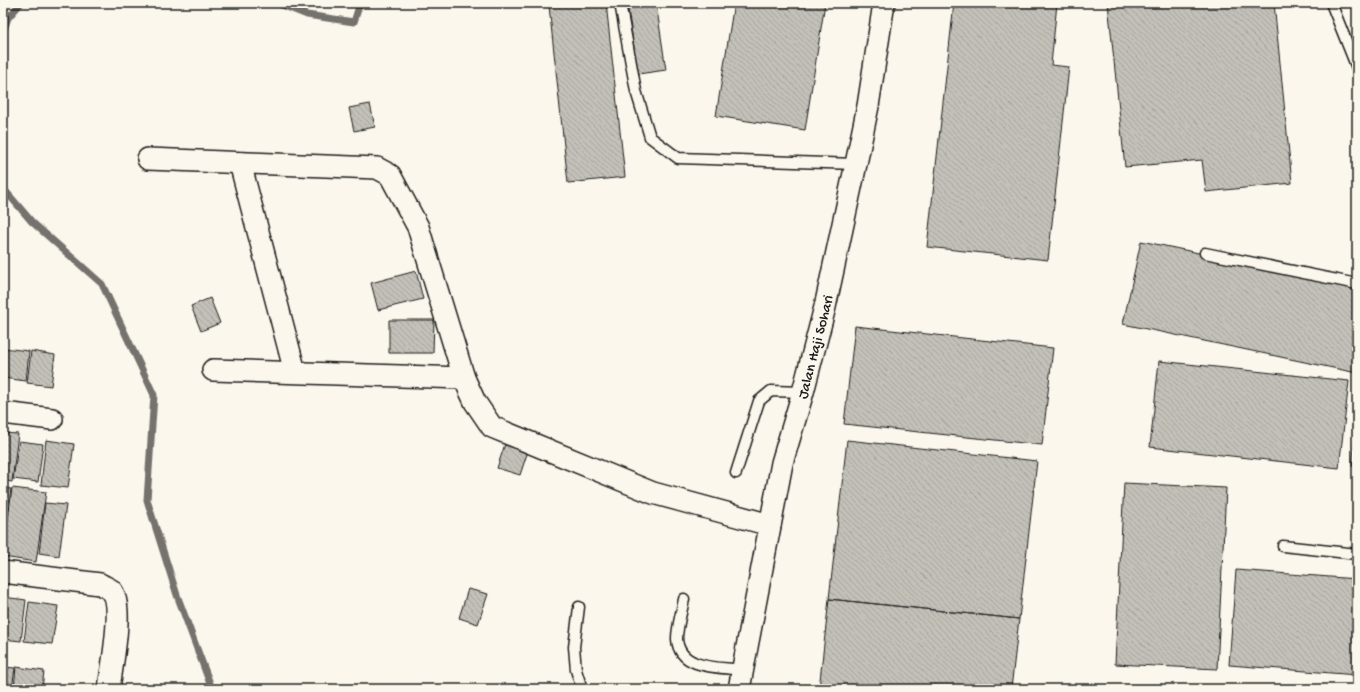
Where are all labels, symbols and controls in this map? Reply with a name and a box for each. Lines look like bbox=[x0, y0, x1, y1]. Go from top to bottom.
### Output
street label: Jalan Haji Sohari bbox=[794, 293, 838, 401]

